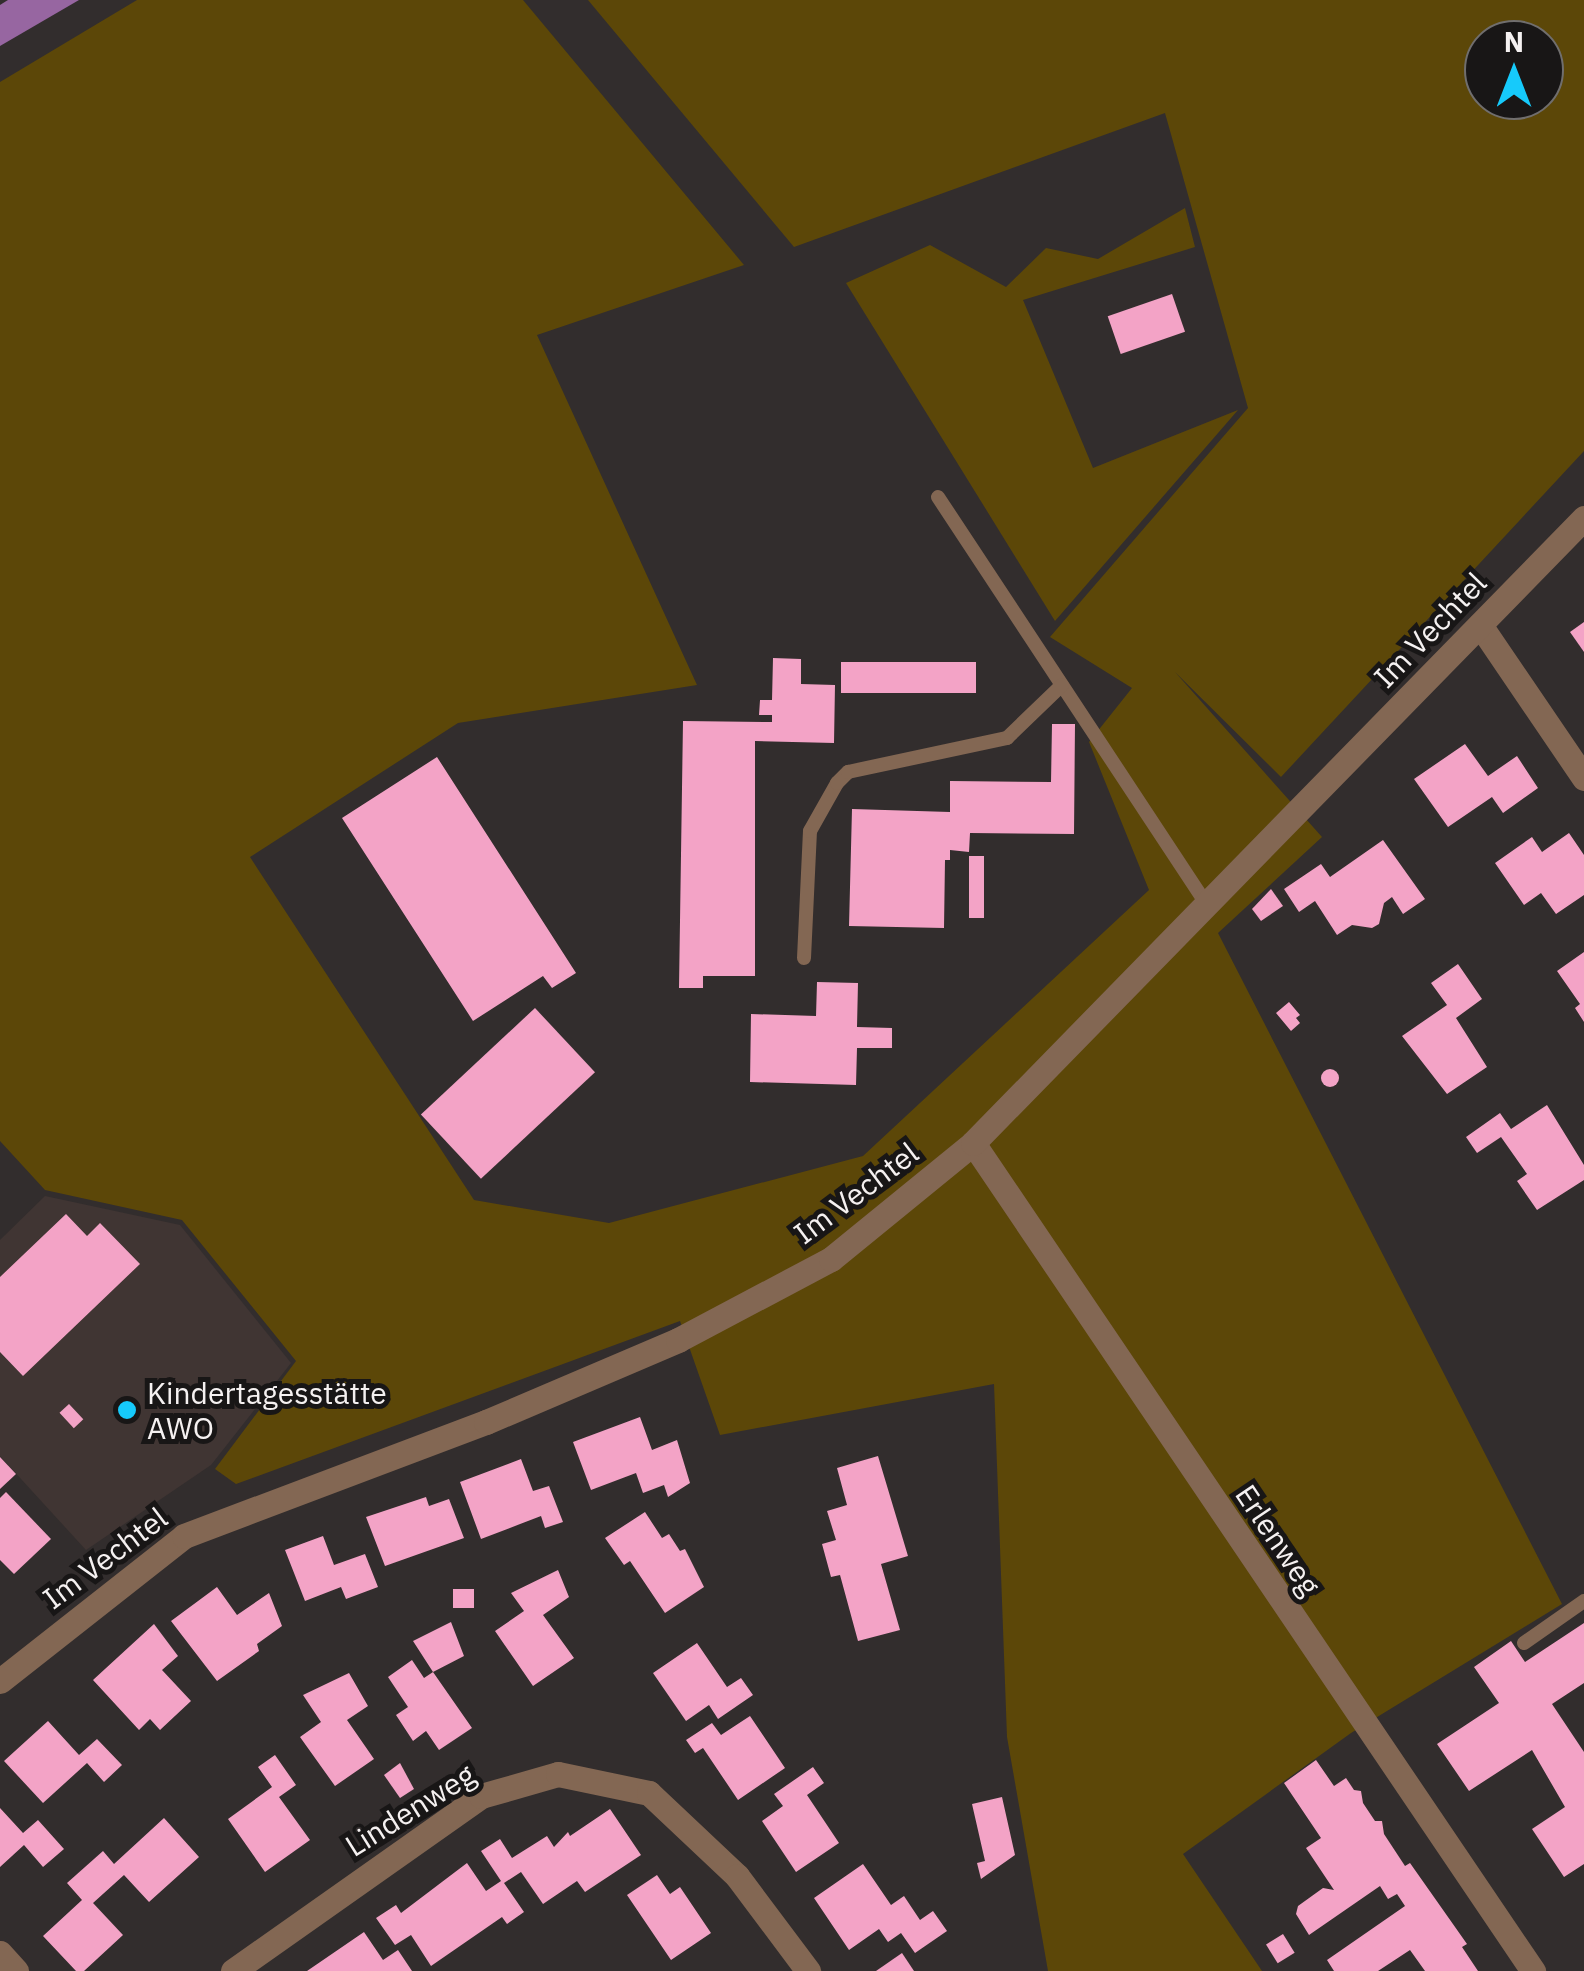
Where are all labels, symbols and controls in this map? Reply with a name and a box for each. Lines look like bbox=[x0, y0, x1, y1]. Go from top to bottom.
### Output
north arrow bbox=[1464, 20, 1564, 120]
text: N bbox=[1504, 23, 1524, 60]
street label: Im Vechtel bbox=[1366, 565, 1494, 695]
street label: Im Vechtel bbox=[787, 1135, 925, 1251]
place label: Kindertagesstätte AWO bbox=[147, 1375, 387, 1446]
marker: Kindertagesstätte AWO bbox=[116, 1399, 138, 1421]
street label: Erlenweg bbox=[1228, 1478, 1328, 1602]
street label: Im Vechtel bbox=[36, 1500, 174, 1616]
street label: Lindenweg bbox=[339, 1756, 481, 1864]

